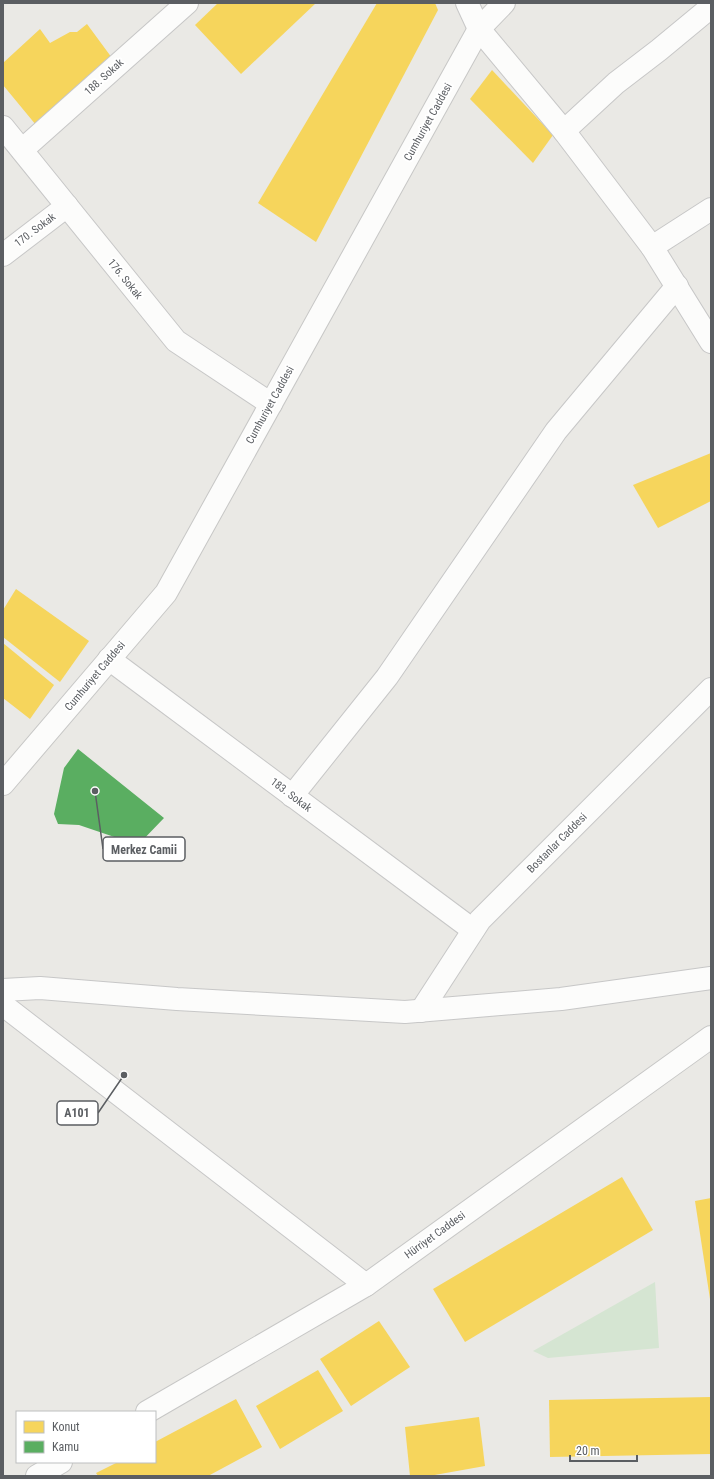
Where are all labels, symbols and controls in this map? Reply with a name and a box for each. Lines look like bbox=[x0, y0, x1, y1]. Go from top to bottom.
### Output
street label: 188. Sokak bbox=[82, 56, 126, 98]
street label: Cumhuriyet Caddesi bbox=[401, 81, 455, 163]
street label: 170. Sokak bbox=[12, 210, 58, 250]
street label: 176. Sokak bbox=[105, 256, 145, 302]
street label: Cumhuriyet Caddesi bbox=[243, 364, 297, 446]
street label: Cumhuriyet Caddesi bbox=[62, 639, 128, 713]
street label: 183. Sokak bbox=[268, 775, 314, 815]
street label: Bostanlar Caddesi bbox=[524, 810, 590, 876]
callout: Merkez Camii bbox=[103, 837, 185, 861]
text: Merkez Camii bbox=[111, 843, 177, 857]
callout: A101 bbox=[57, 1101, 98, 1125]
text: A101 bbox=[64, 1106, 90, 1120]
street label: Hürriyet Caddesi bbox=[402, 1209, 468, 1261]
legend bbox=[16, 1411, 156, 1463]
text: Konut bbox=[52, 1420, 80, 1434]
scale bar bbox=[570, 1437, 637, 1463]
text: Kamu bbox=[52, 1440, 79, 1454]
text: 20 m bbox=[576, 1444, 600, 1458]

